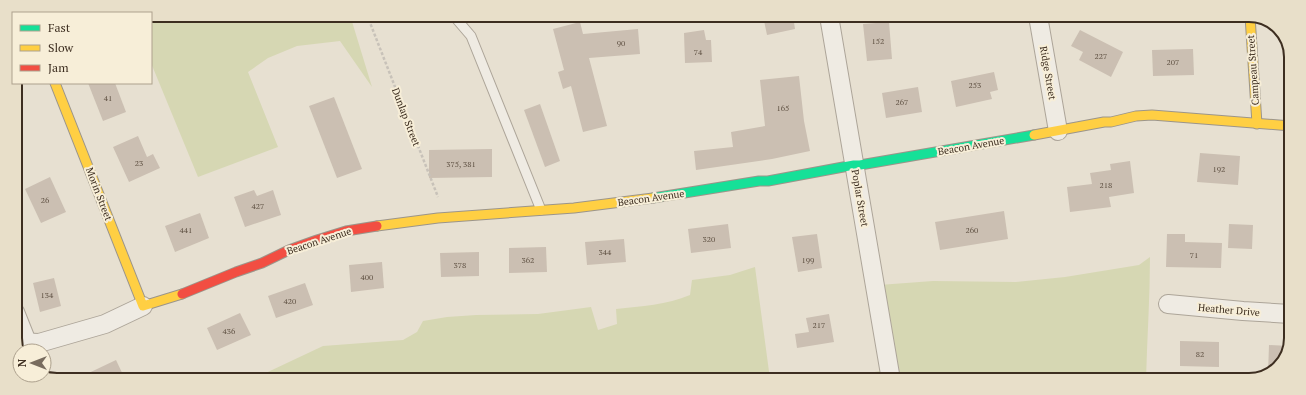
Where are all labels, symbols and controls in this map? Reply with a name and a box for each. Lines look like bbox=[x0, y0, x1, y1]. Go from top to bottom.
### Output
legend bbox=[12, 12, 152, 84]
text: Fast bbox=[48, 20, 71, 35]
street label: Campeau Street bbox=[1244, 34, 1262, 106]
house number: 152 bbox=[872, 36, 884, 46]
house number: 90 bbox=[617, 38, 625, 48]
text: Slow bbox=[48, 40, 74, 55]
street label: Ridge Street bbox=[1037, 45, 1059, 101]
house number: 74 bbox=[694, 47, 703, 57]
house number: 227 bbox=[1095, 51, 1107, 61]
house number: 207 bbox=[1167, 57, 1179, 67]
text: Jam bbox=[48, 60, 69, 75]
house number: 253 bbox=[969, 80, 981, 90]
street label: Dunlap Street bbox=[389, 86, 423, 148]
house number: 41 bbox=[104, 93, 112, 103]
house number: 267 bbox=[896, 97, 908, 107]
house number: 165 bbox=[777, 103, 789, 113]
street label: Beacon Avenue bbox=[937, 134, 1005, 158]
house number: 23 bbox=[135, 158, 143, 168]
house number: 375, 381 bbox=[446, 159, 476, 169]
house number: 192 bbox=[1213, 164, 1225, 174]
street label: Morin Street bbox=[83, 165, 115, 223]
street label: Poplar Street bbox=[849, 168, 871, 228]
house number: 218 bbox=[1100, 180, 1112, 190]
street label: Beacon Avenue bbox=[617, 187, 685, 209]
house number: 26 bbox=[41, 195, 50, 205]
house number: 427 bbox=[252, 201, 264, 211]
street label: Beacon Avenue bbox=[285, 224, 353, 258]
house number: 441 bbox=[180, 225, 192, 235]
house number: 260 bbox=[966, 225, 978, 235]
house number: 320 bbox=[703, 234, 715, 244]
house number: 344 bbox=[599, 247, 612, 257]
house number: 71 bbox=[1190, 250, 1198, 260]
house number: 362 bbox=[522, 255, 534, 265]
house number: 199 bbox=[802, 255, 814, 265]
house number: 378 bbox=[454, 260, 466, 270]
house number: 400 bbox=[361, 272, 373, 282]
house number: 134 bbox=[41, 290, 54, 300]
house number: 420 bbox=[284, 296, 296, 306]
street label: Heather Drive bbox=[1198, 301, 1260, 319]
house number: 217 bbox=[813, 320, 825, 330]
house number: 436 bbox=[223, 326, 236, 336]
north arrow bbox=[12, 343, 52, 383]
house number: 82 bbox=[1196, 349, 1204, 359]
text: N bbox=[15, 358, 29, 367]

